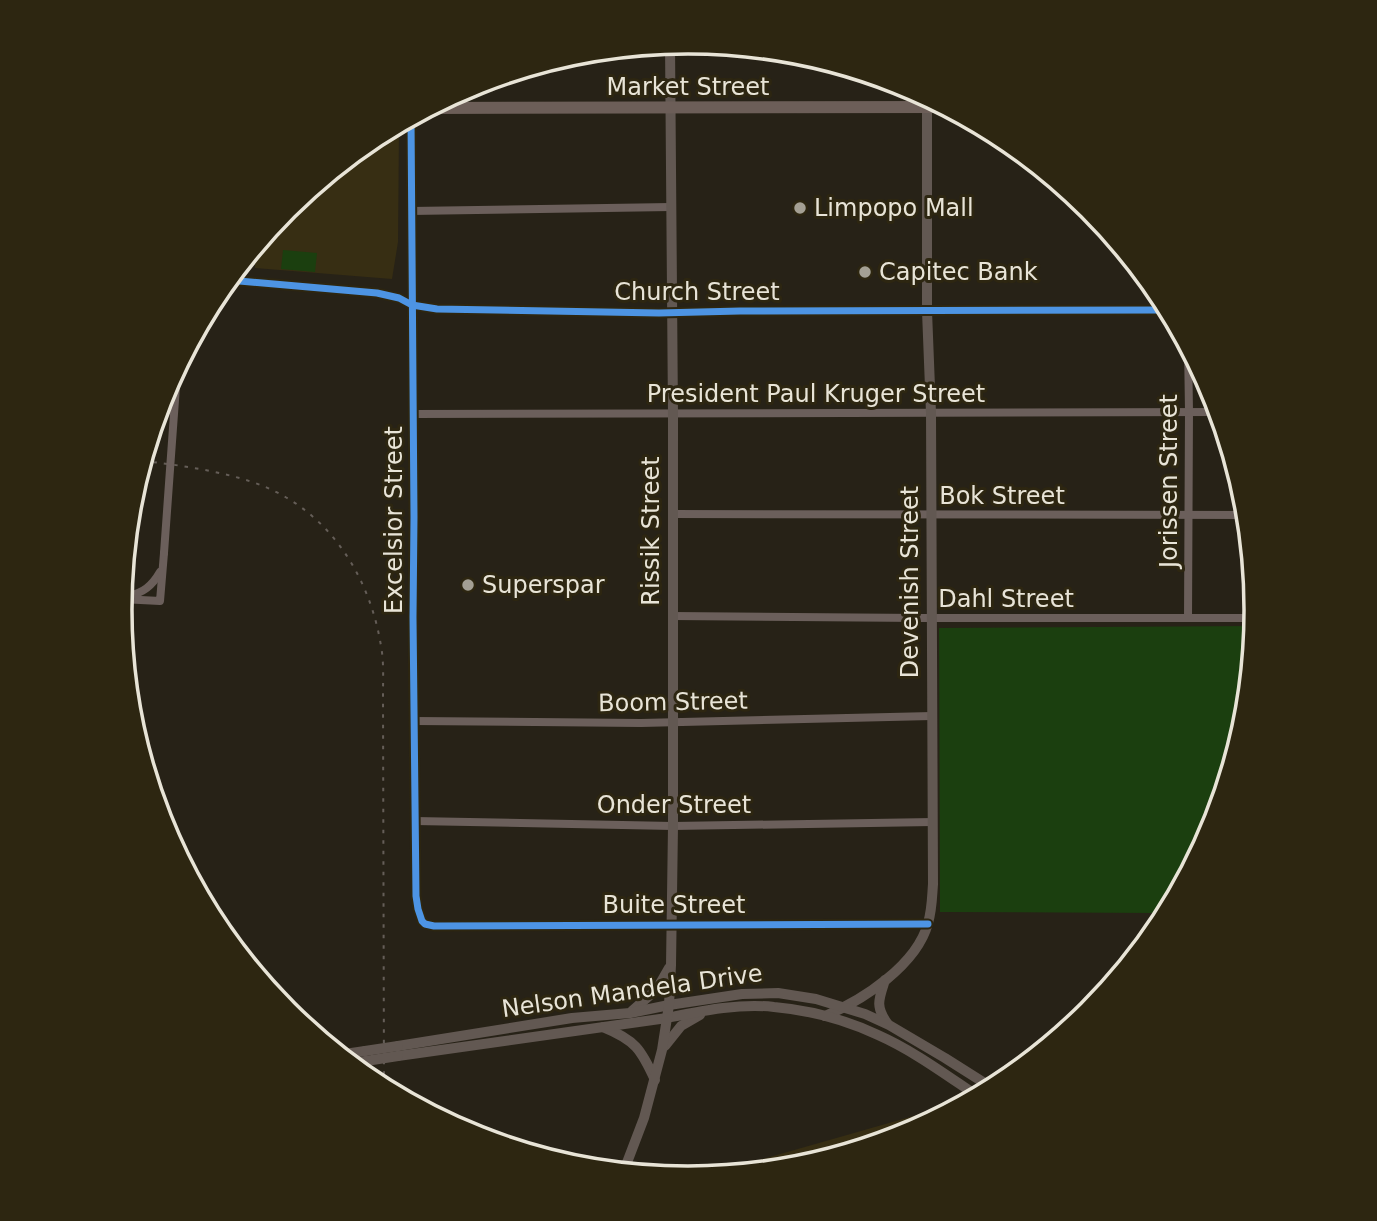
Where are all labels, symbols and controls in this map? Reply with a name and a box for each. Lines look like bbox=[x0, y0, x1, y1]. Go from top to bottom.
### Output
street label: Market Street bbox=[606, 73, 770, 101]
place label: Limpopo Mall bbox=[814, 194, 974, 222]
marker: Limpopo Mall bbox=[792, 200, 808, 216]
place label: Capitec Bank bbox=[879, 258, 1038, 286]
marker: Capitec Bank bbox=[857, 264, 873, 280]
street label: Church Street bbox=[614, 278, 780, 306]
street label: President Paul Kruger Street bbox=[647, 380, 985, 408]
street label: Jorissen Street bbox=[1155, 394, 1183, 570]
street label: Excelsior Street bbox=[380, 426, 408, 614]
street label: Rissik Street bbox=[637, 456, 665, 606]
street label: Bok Street bbox=[939, 482, 1065, 510]
street label: Devenish Street bbox=[896, 486, 924, 678]
place label: Superspar bbox=[482, 571, 605, 599]
marker: Superspar bbox=[460, 577, 476, 593]
street label: Dahl Street bbox=[938, 585, 1074, 613]
street label: Boom Street bbox=[598, 687, 748, 717]
street label: Onder Street bbox=[597, 791, 751, 819]
street label: Buite Street bbox=[602, 891, 746, 919]
street label: Nelson Mandela Drive bbox=[500, 959, 764, 1023]

